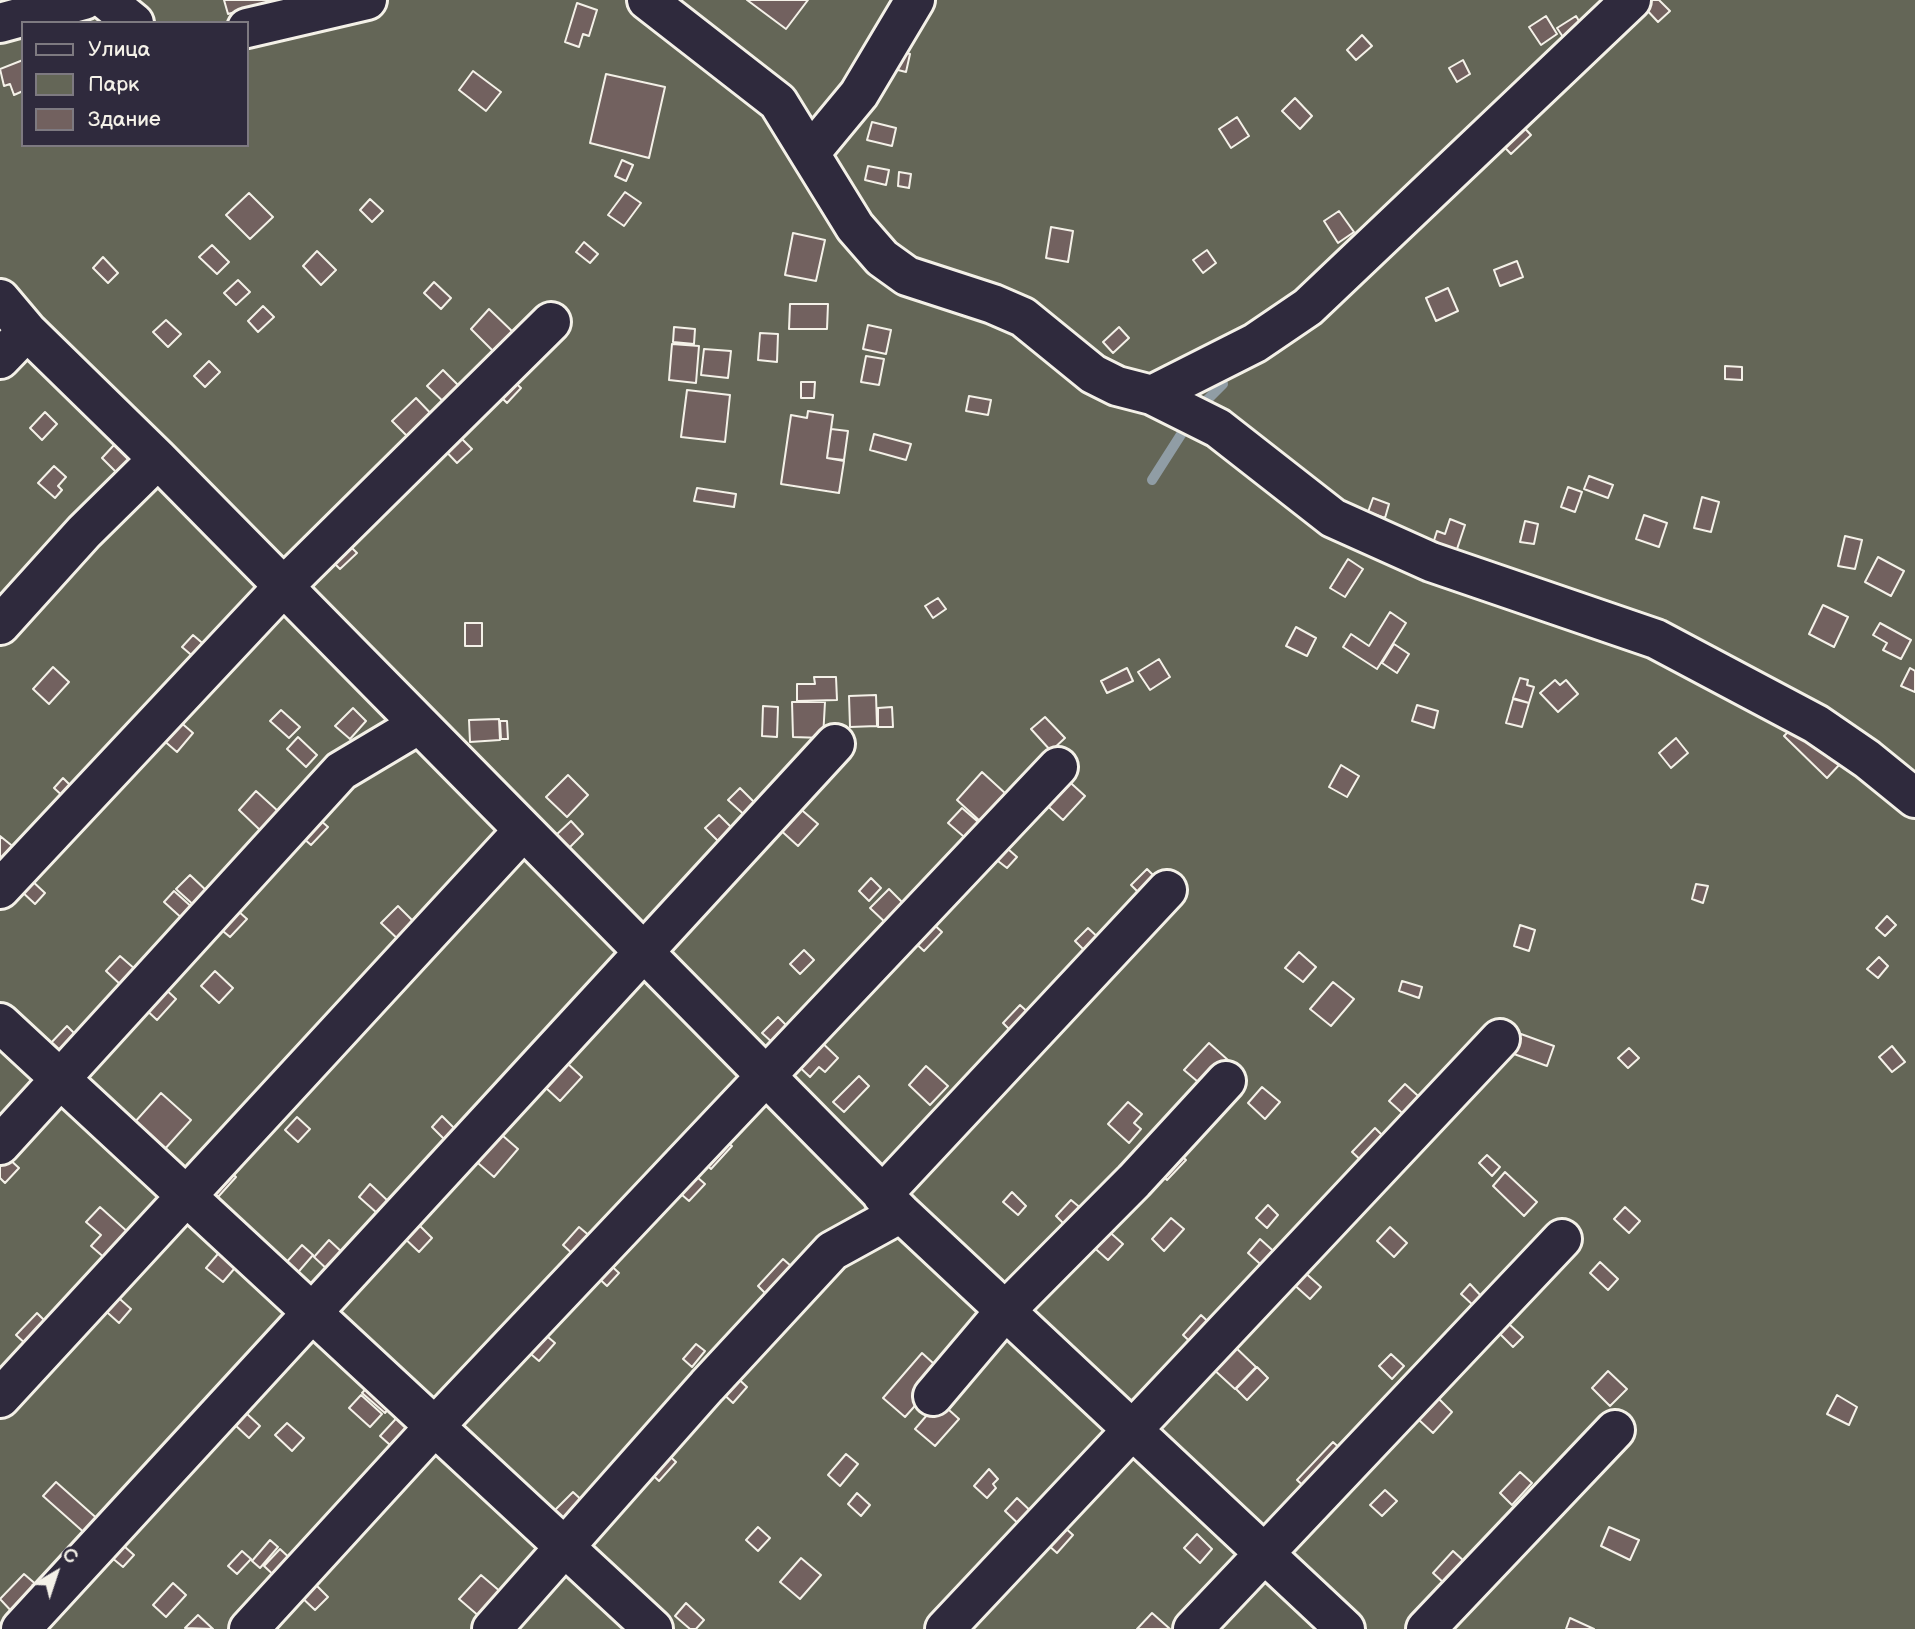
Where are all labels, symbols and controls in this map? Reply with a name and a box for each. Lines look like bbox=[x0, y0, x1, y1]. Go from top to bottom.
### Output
legend bbox=[21, 21, 248, 147]
text: Улица bbox=[88, 37, 150, 62]
text: Парк bbox=[88, 72, 139, 97]
text: Здание bbox=[88, 107, 161, 132]
north arrow bbox=[21, 1538, 91, 1608]
text: С bbox=[57, 1543, 82, 1569]

